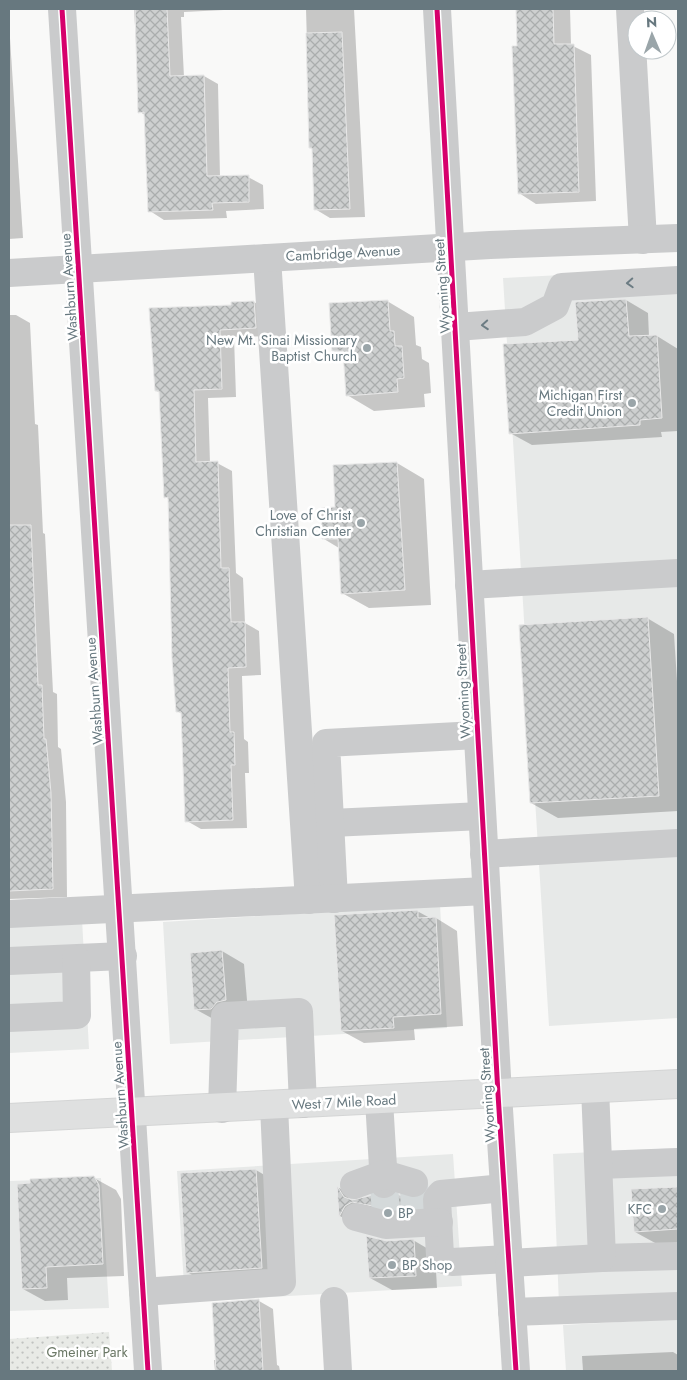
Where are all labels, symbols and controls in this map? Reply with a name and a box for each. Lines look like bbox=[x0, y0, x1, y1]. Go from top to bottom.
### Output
north arrow bbox=[627, 10, 677, 60]
text: N bbox=[646, 12, 657, 32]
street label: Washburn Avenue bbox=[55, 233, 83, 341]
street label: Wyoming Street bbox=[429, 237, 455, 334]
street label: Cambridge Avenue bbox=[285, 240, 401, 266]
one-way arrow bbox=[625, 278, 633, 289]
one-way arrow bbox=[481, 319, 489, 330]
place label: New Mt. Sinai Missionary Baptist Church bbox=[206, 330, 358, 366]
marker: New Mt. Sinai Missionary Baptist Church bbox=[361, 342, 373, 354]
place label: Michigan First Credit Union bbox=[539, 385, 623, 421]
marker: Michigan First Credit Union bbox=[626, 397, 638, 409]
place label: Love of Christ Christian Center bbox=[255, 505, 352, 541]
marker: Love of Christ Christian Center bbox=[355, 517, 367, 529]
street label: Washburn Avenue bbox=[80, 637, 108, 745]
street label: Wyoming Street bbox=[450, 642, 475, 739]
street label: Washburn Avenue bbox=[106, 1041, 134, 1149]
street label: Wyoming Street bbox=[474, 1046, 500, 1143]
street label: West 7 Mile Road bbox=[291, 1089, 397, 1115]
place label: KFC bbox=[628, 1199, 652, 1219]
place label: BP bbox=[398, 1203, 414, 1223]
marker: KFC bbox=[656, 1203, 668, 1215]
marker: BP bbox=[382, 1207, 394, 1219]
place label: BP Shop bbox=[402, 1255, 452, 1275]
marker: BP Shop bbox=[386, 1259, 398, 1271]
park label: Gmeiner Park bbox=[46, 1342, 128, 1362]

